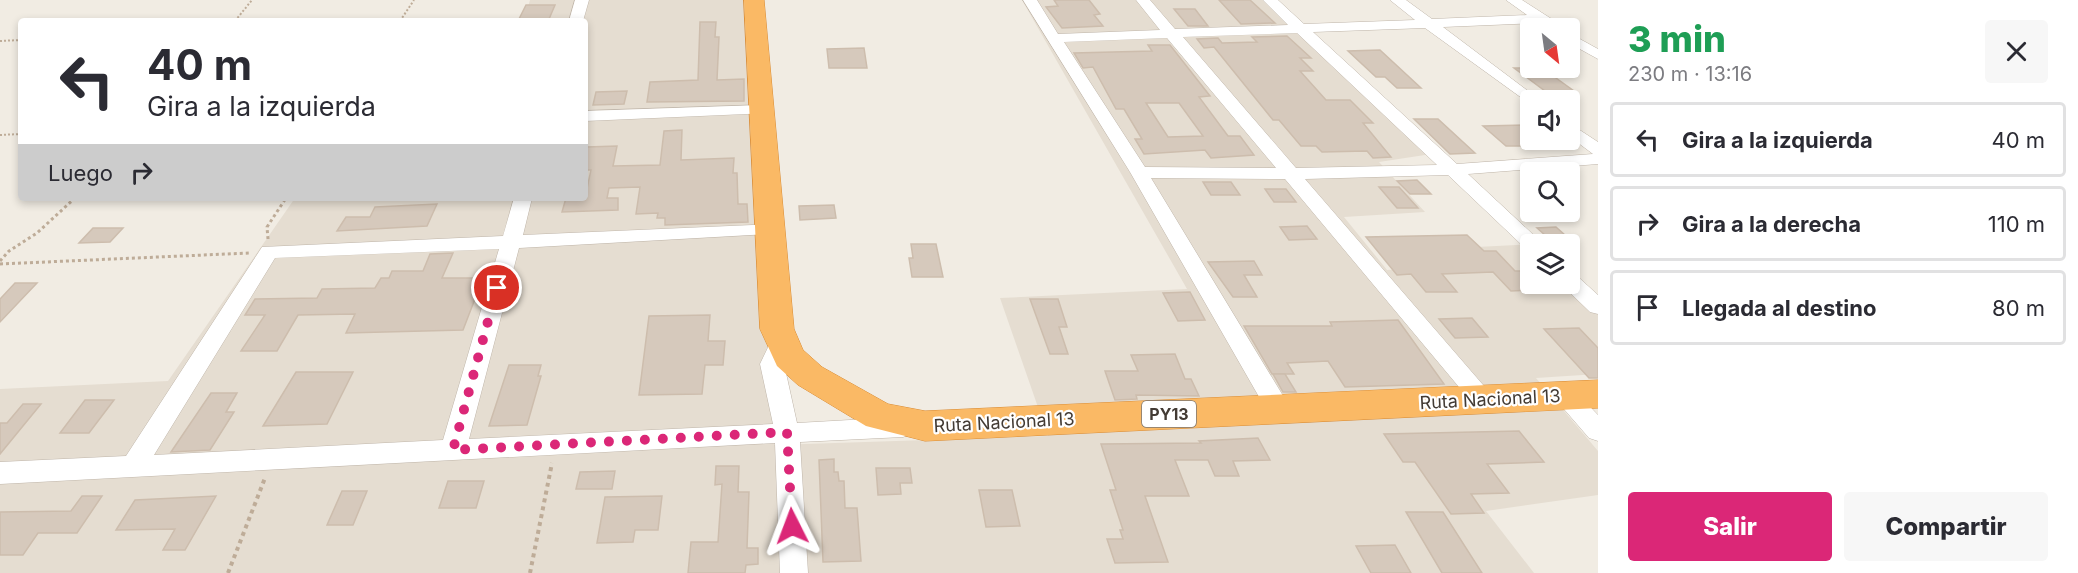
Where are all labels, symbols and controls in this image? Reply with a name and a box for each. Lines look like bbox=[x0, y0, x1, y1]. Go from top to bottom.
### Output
text: 3 min bbox=[1628, 17, 1726, 61]
north arrow bbox=[1520, 18, 1580, 78]
map controls bbox=[1520, 18, 1580, 294]
button: close bbox=[1985, 20, 2048, 83]
text: 40 m bbox=[147, 39, 252, 90]
icon: left bbox=[48, 42, 126, 120]
text: 230 m · 13:16 bbox=[1628, 62, 1752, 86]
text: Gira a la izquierda bbox=[147, 90, 376, 123]
button: sound bbox=[1520, 90, 1580, 150]
icon: left bbox=[1631, 123, 1664, 156]
text: Gira a la izquierda bbox=[1682, 127, 1873, 153]
text: 40 m bbox=[1991, 127, 2045, 153]
icon: right bbox=[125, 156, 158, 189]
text: Luego bbox=[48, 160, 113, 186]
button: search bbox=[1520, 162, 1580, 222]
icon: right bbox=[1631, 207, 1664, 240]
text: Gira a la derecha bbox=[1682, 211, 1861, 237]
text: 110 m bbox=[1988, 211, 2045, 237]
button: layers bbox=[1520, 234, 1580, 294]
pin bbox=[471, 262, 522, 313]
icon: arrive bbox=[480, 271, 513, 304]
icon: arrive bbox=[1631, 291, 1664, 324]
text: Llegada al destino bbox=[1682, 295, 1876, 321]
text: 80 m bbox=[1992, 295, 2045, 321]
street label: Ruta Nacional 13 bbox=[1419, 385, 1561, 413]
road number: PY13 bbox=[1142, 401, 1196, 427]
street label: Ruta Nacional 13 bbox=[933, 408, 1075, 436]
button: Salir bbox=[1628, 492, 1832, 561]
button: Compartir bbox=[1844, 492, 2048, 561]
position arrow bbox=[760, 494, 824, 558]

